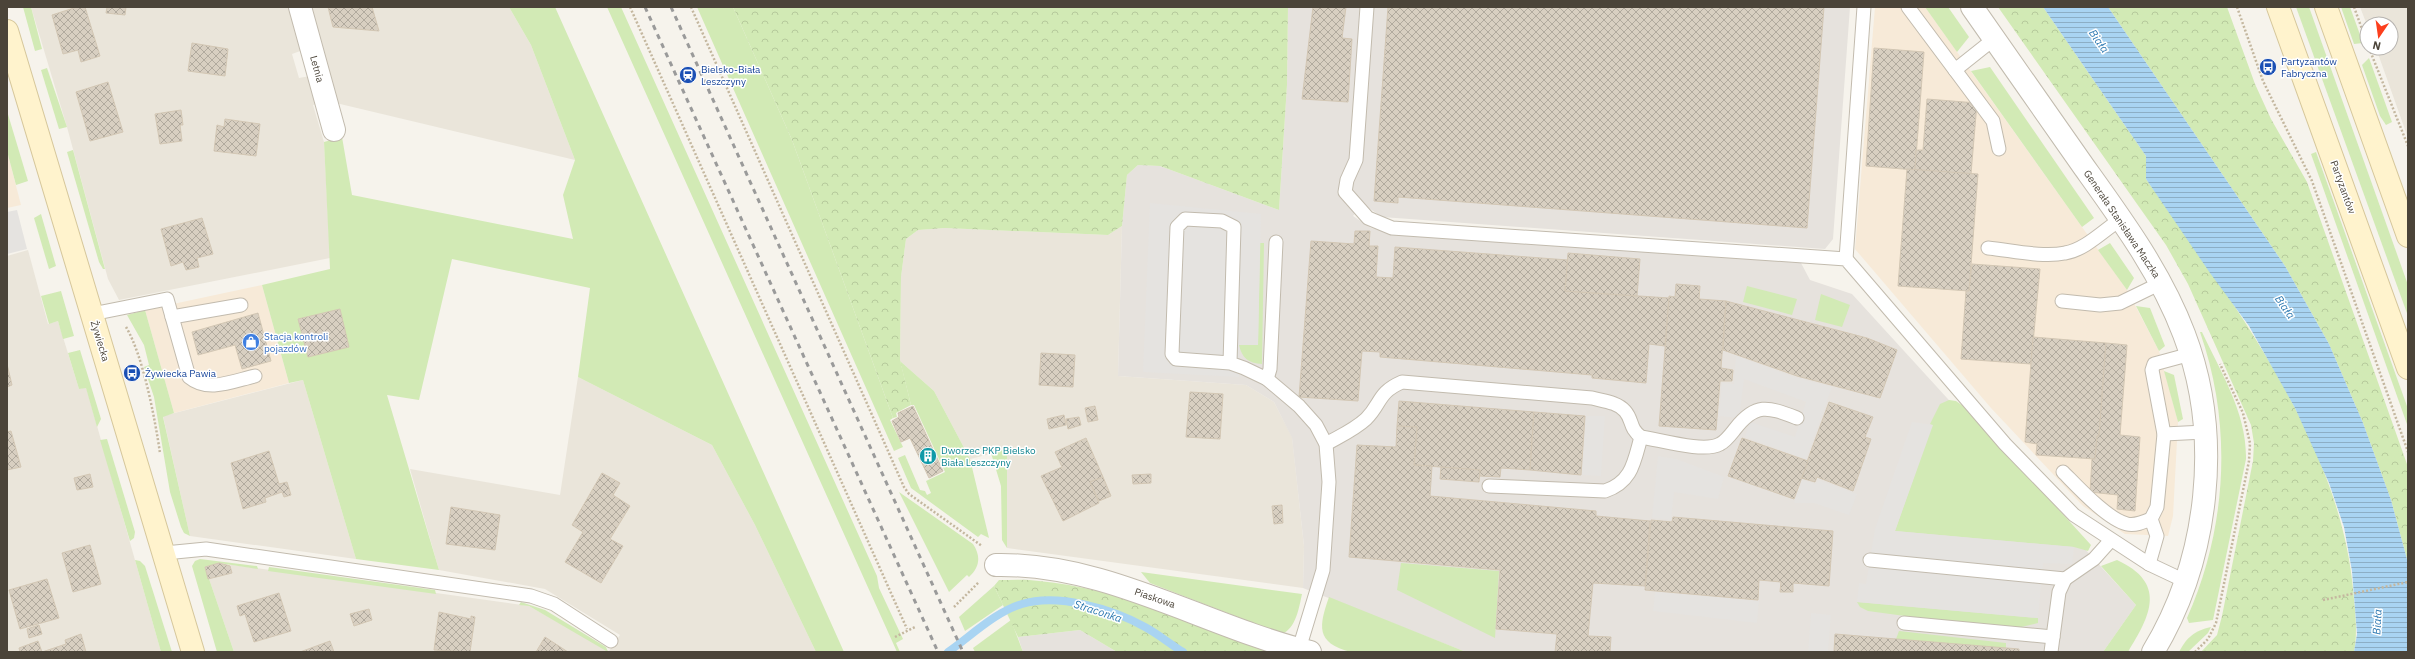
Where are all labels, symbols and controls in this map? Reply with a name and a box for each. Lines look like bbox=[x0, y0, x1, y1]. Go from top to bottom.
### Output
north arrow bbox=[2359, 16, 2399, 56]
water label: Biała bbox=[2086, 26, 2112, 56]
text: N bbox=[2371, 38, 2382, 53]
street label: Letnia bbox=[307, 54, 327, 85]
place label: Partyzantów Fabryczna bbox=[2281, 55, 2337, 80]
bus stop icon: Partyzantów Fabryczna bbox=[2258, 57, 2278, 77]
place label: Bielsko-Biała Leszczyny bbox=[701, 63, 761, 88]
station icon: Bielsko-Biała Leszczyny bbox=[678, 65, 698, 85]
street label: Partyzantów bbox=[2327, 159, 2359, 216]
street label: Generała Stanisława Maczka bbox=[2081, 167, 2164, 281]
water label: Biała bbox=[2272, 292, 2298, 322]
street label: Żywiecka bbox=[88, 319, 113, 364]
place label: Stacja kontroli pojazdów bbox=[264, 330, 328, 355]
shop icon: Stacja kontroli pojazdów bbox=[241, 332, 261, 352]
bus stop icon: Żywiecka Pawia bbox=[122, 363, 142, 383]
place label: Żywiecka Pawia bbox=[145, 367, 217, 380]
place label: Dworzec PKP Bielsko Biała Leszczyny bbox=[941, 444, 1036, 469]
building icon: Dworzec PKP Bielsko Biała Leszczyny bbox=[918, 446, 938, 466]
street label: Piaskowa bbox=[1133, 585, 1178, 611]
water label: Straconka bbox=[1072, 597, 1124, 625]
water label: Biała bbox=[2369, 609, 2385, 635]

